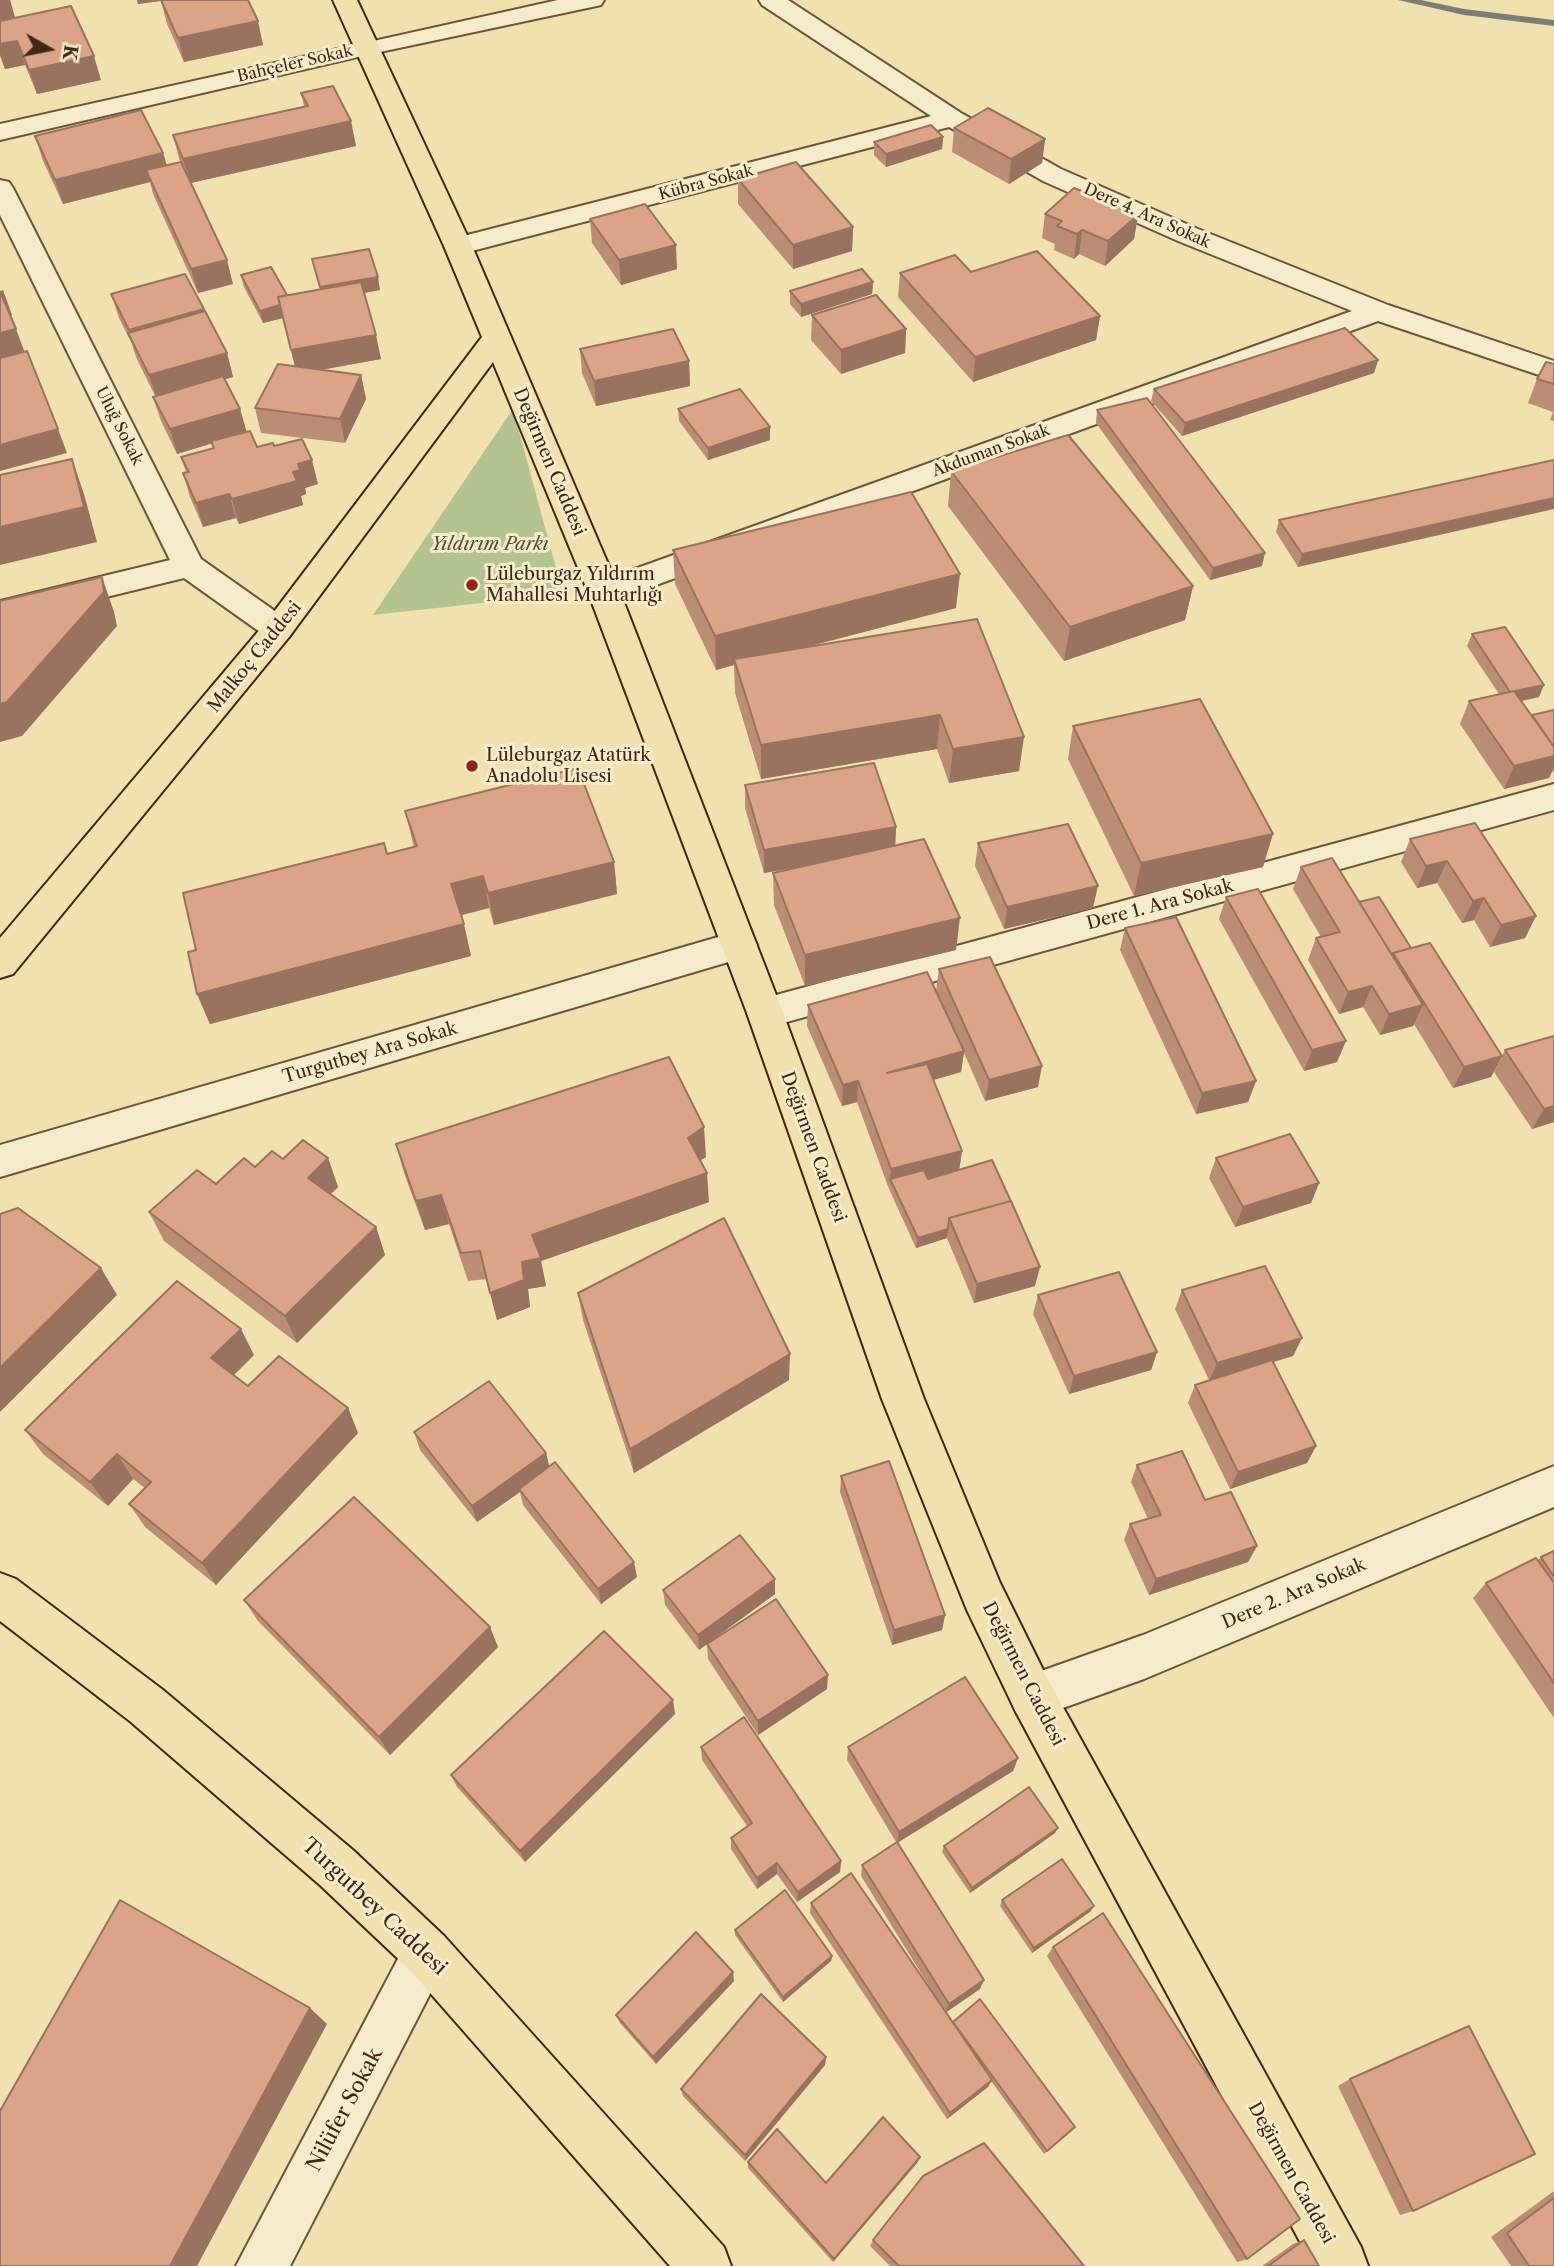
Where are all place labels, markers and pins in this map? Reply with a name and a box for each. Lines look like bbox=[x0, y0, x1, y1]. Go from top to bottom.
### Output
place label: Lüleburgaz Yıldırım Mahallesi Muhtarlığı bbox=[486, 564, 662, 606]
marker: Lüleburgaz Yıldırım Mahallesi Muhtarlığı bbox=[464, 577, 480, 593]
place label: Lüleburgaz Atatürk Anadolu Lisesi bbox=[486, 745, 651, 788]
marker: Lüleburgaz Atatürk Anadolu Lisesi bbox=[464, 758, 480, 774]

